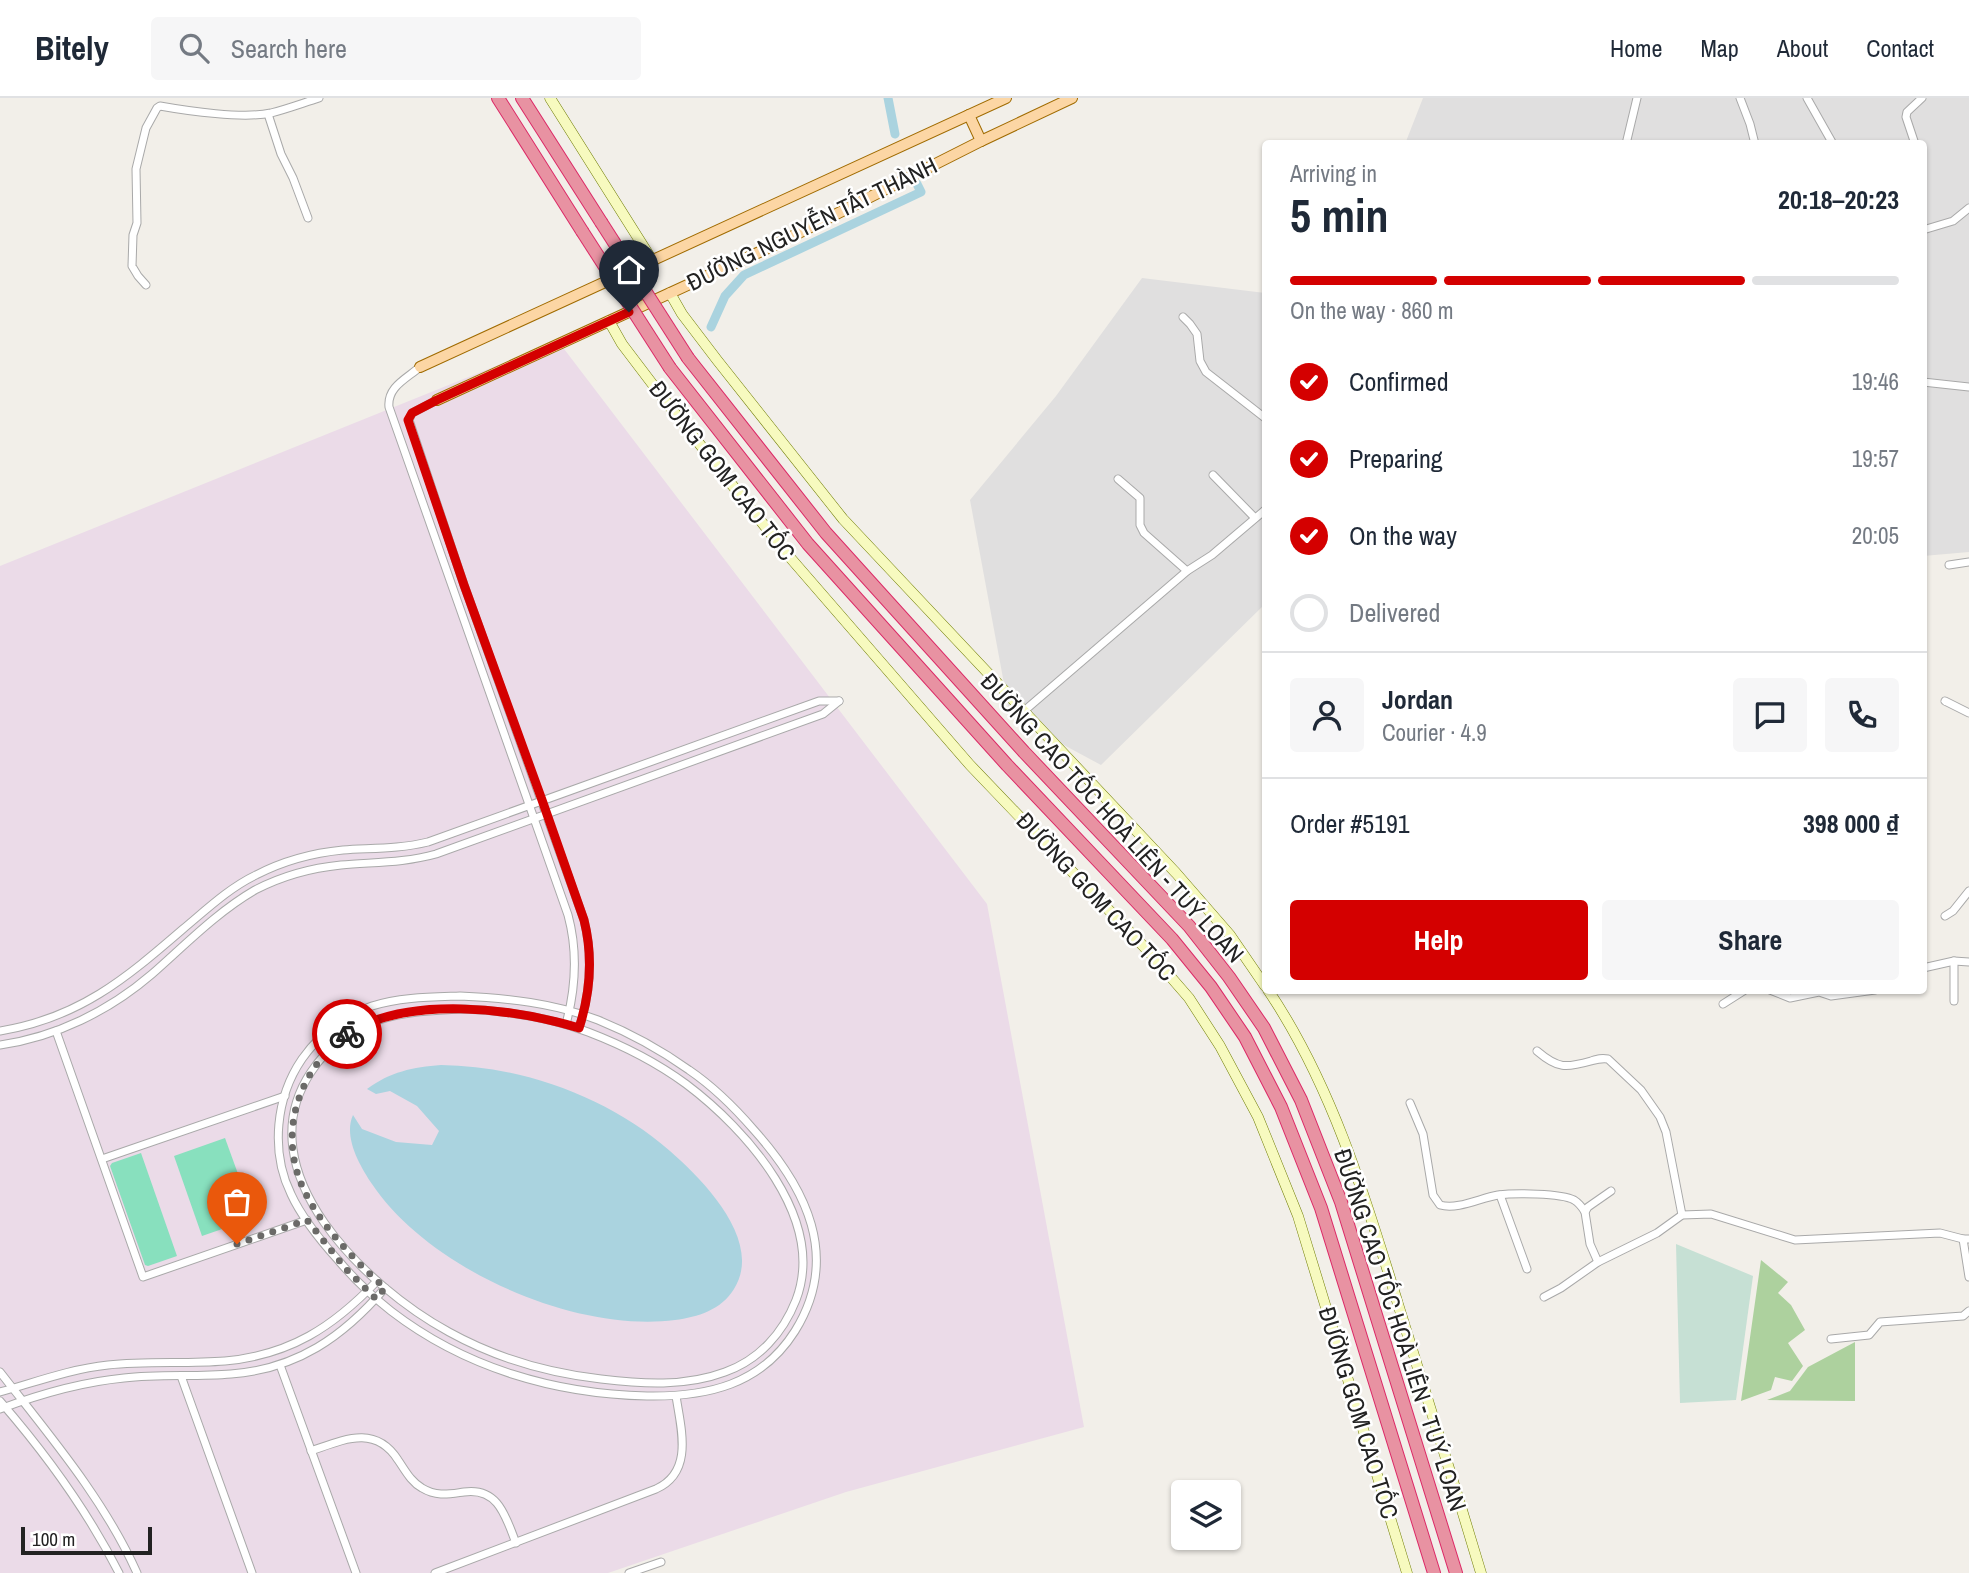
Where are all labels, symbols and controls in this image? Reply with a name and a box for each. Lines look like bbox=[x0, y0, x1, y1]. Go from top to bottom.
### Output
search box bbox=[151, 17, 641, 80]
text: Bitely bbox=[35, 26, 109, 70]
icon: search bbox=[175, 29, 213, 67]
text: Search here bbox=[231, 31, 347, 66]
text: Home bbox=[1610, 32, 1662, 64]
text: Map bbox=[1700, 32, 1739, 64]
text: About bbox=[1777, 32, 1828, 64]
text: Contact bbox=[1866, 32, 1934, 64]
street label: ĐƯỜNG NGUYỄN TẤT THÀNH bbox=[681, 148, 942, 298]
text: Arriving in bbox=[1290, 158, 1377, 189]
text: 20:18–20:23 bbox=[1778, 182, 1899, 217]
text: 5 min bbox=[1290, 184, 1389, 246]
pin bbox=[599, 240, 659, 312]
icon: home bbox=[610, 251, 648, 289]
text: On the way · 860 m bbox=[1290, 295, 1454, 326]
icon: check bbox=[1290, 363, 1328, 401]
text: Confirmed bbox=[1349, 364, 1449, 399]
text: 19:46 bbox=[1852, 366, 1899, 397]
street label: ĐƯỜNG GOM CAO TỐC bbox=[642, 374, 803, 567]
icon: check bbox=[1290, 440, 1328, 478]
text: Preparing bbox=[1349, 441, 1443, 476]
text: 19:57 bbox=[1852, 443, 1899, 474]
icon: check bbox=[1290, 517, 1328, 555]
text: On the way bbox=[1349, 518, 1457, 553]
text: 20:05 bbox=[1852, 520, 1899, 551]
text: Delivered bbox=[1349, 595, 1440, 630]
street label: ĐƯỜNG CAO TỐC HOÀ LIÊN - TUÝ LOAN bbox=[974, 666, 1252, 969]
button: person bbox=[1290, 678, 1364, 752]
button: chat bbox=[1733, 678, 1807, 752]
button: phone bbox=[1825, 678, 1899, 752]
text: Jordan bbox=[1382, 682, 1453, 717]
text: Courier · 4.9 bbox=[1382, 717, 1487, 748]
street label: ĐƯỜNG GOM CAO TỐC bbox=[1010, 805, 1184, 988]
text: Order #5191 bbox=[1290, 806, 1410, 841]
text: 398 000 ₫ bbox=[1803, 806, 1899, 841]
button: Help bbox=[1290, 900, 1588, 980]
button: Share bbox=[1602, 900, 1899, 980]
courier bbox=[312, 999, 382, 1069]
icon: bike bbox=[328, 1015, 366, 1053]
street label: ĐƯỜNG CAO TỐC HOÀ LIÊN - TUÝ LOAN bbox=[1327, 1144, 1475, 1515]
pin bbox=[207, 1172, 267, 1244]
icon: bag bbox=[218, 1183, 256, 1221]
street label: ĐƯỜNG GOM CAO TỐC bbox=[1311, 1303, 1406, 1523]
map controls bbox=[1171, 1480, 1241, 1550]
button: layers bbox=[1171, 1480, 1241, 1550]
scale bar bbox=[21, 1524, 152, 1556]
text: 100 m bbox=[32, 1526, 75, 1552]

